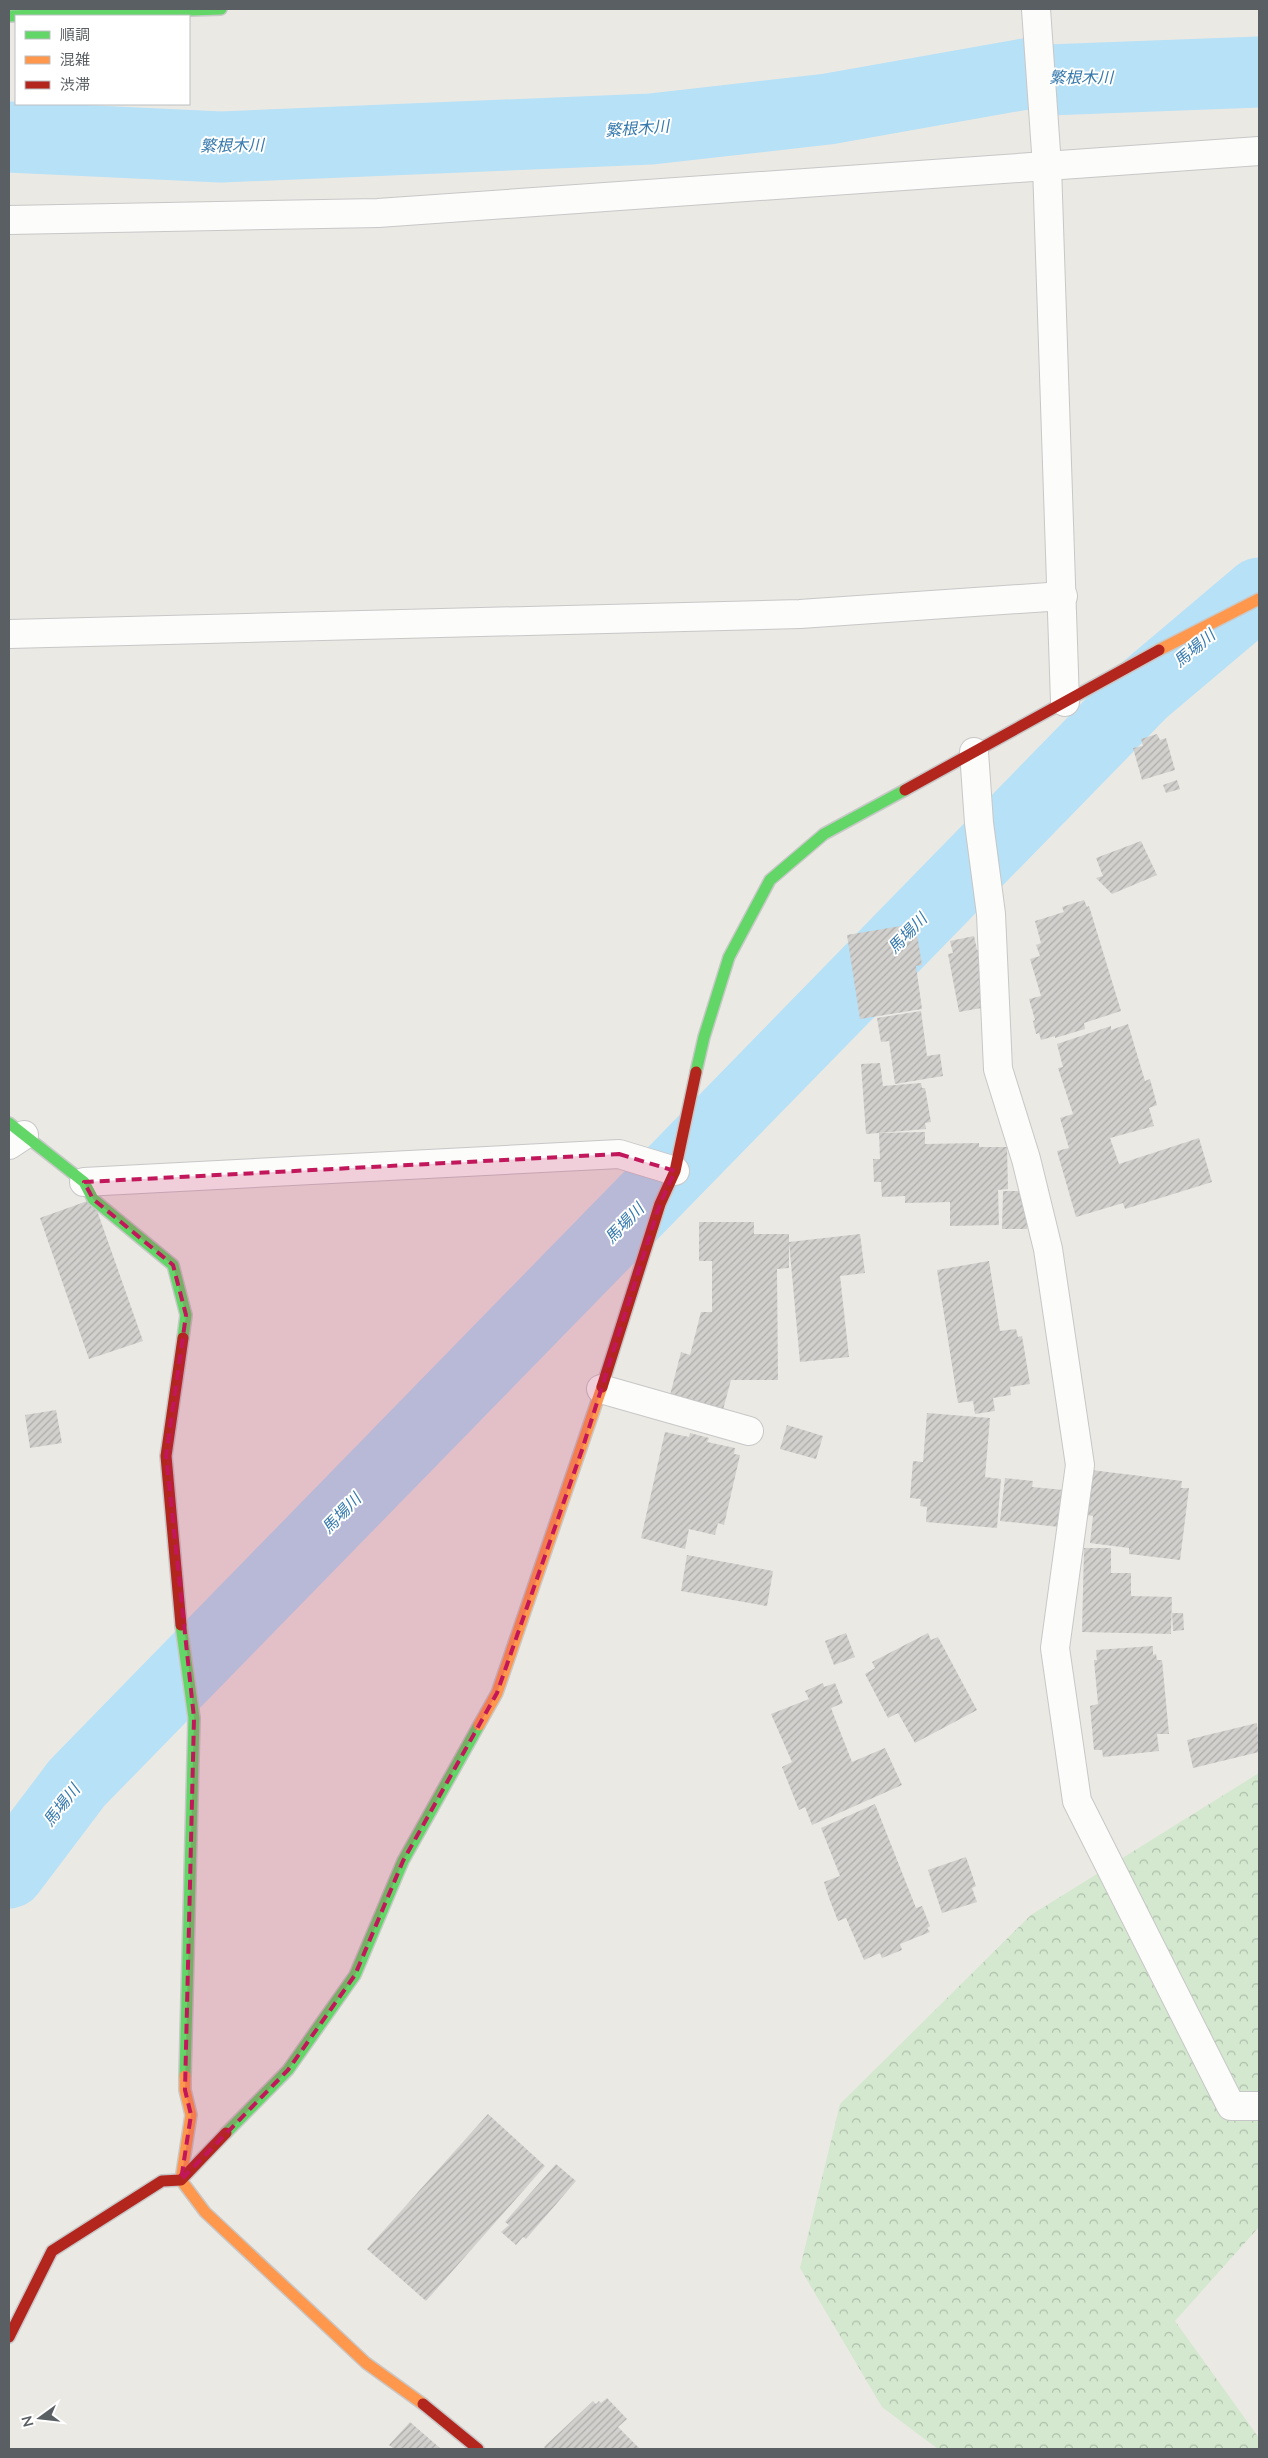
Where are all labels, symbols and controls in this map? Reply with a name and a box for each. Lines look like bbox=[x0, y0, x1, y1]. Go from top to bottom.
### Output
legend bbox=[15, 15, 190, 105]
text: 順調 bbox=[60, 25, 90, 43]
text: 混雑 bbox=[60, 50, 90, 68]
water label: 繁根木川 bbox=[1049, 67, 1115, 86]
text: 渋滞 bbox=[60, 75, 90, 93]
water label: 繁根木川 bbox=[604, 116, 672, 139]
water label: 繁根木川 bbox=[200, 134, 266, 155]
water label: 馬場川 bbox=[1169, 624, 1220, 670]
water label: 馬場川 bbox=[883, 907, 932, 957]
water label: 馬場川 bbox=[600, 1197, 649, 1247]
water label: 馬場川 bbox=[317, 1487, 366, 1537]
water label: 馬場川 bbox=[38, 1778, 84, 1829]
north arrow bbox=[15, 2393, 65, 2443]
text: N bbox=[17, 2414, 37, 2429]

